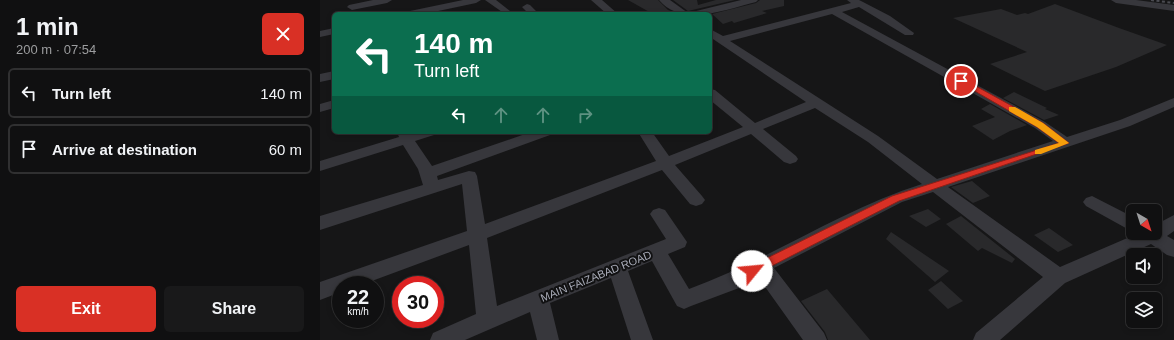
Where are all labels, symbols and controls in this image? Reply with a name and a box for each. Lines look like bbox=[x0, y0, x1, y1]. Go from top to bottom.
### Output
text: 1 min bbox=[16, 13, 79, 40]
button: close bbox=[262, 13, 304, 55]
icon: left bbox=[348, 28, 400, 80]
text: 140 m bbox=[414, 28, 493, 59]
text: 200 m · 07:54 bbox=[16, 42, 96, 57]
text: Turn left bbox=[414, 61, 479, 81]
pin bbox=[944, 64, 978, 98]
icon: arrive bbox=[950, 70, 972, 92]
icon: left bbox=[18, 82, 40, 104]
text: Turn left bbox=[52, 85, 111, 102]
text: 140 m bbox=[260, 85, 302, 102]
icon: left bbox=[448, 104, 470, 126]
icon: ahead bbox=[490, 104, 512, 126]
icon: ahead bbox=[532, 104, 554, 126]
icon: right bbox=[574, 104, 596, 126]
icon: arrive bbox=[18, 138, 40, 160]
text: Arrive at destination bbox=[52, 141, 197, 158]
text: 60 m bbox=[269, 141, 302, 158]
north arrow bbox=[1126, 204, 1162, 240]
map controls bbox=[1126, 204, 1162, 328]
street label: MAIN FAIZABAD ROAD bbox=[539, 248, 653, 304]
button: sound bbox=[1126, 248, 1162, 284]
position arrow bbox=[731, 250, 773, 292]
speed limit sign: 30 bbox=[392, 276, 444, 328]
button: Exit bbox=[16, 286, 156, 332]
button: Share bbox=[164, 286, 304, 332]
text: 22 bbox=[347, 286, 369, 308]
button: layers bbox=[1126, 292, 1162, 328]
text: km/h bbox=[347, 306, 369, 317]

